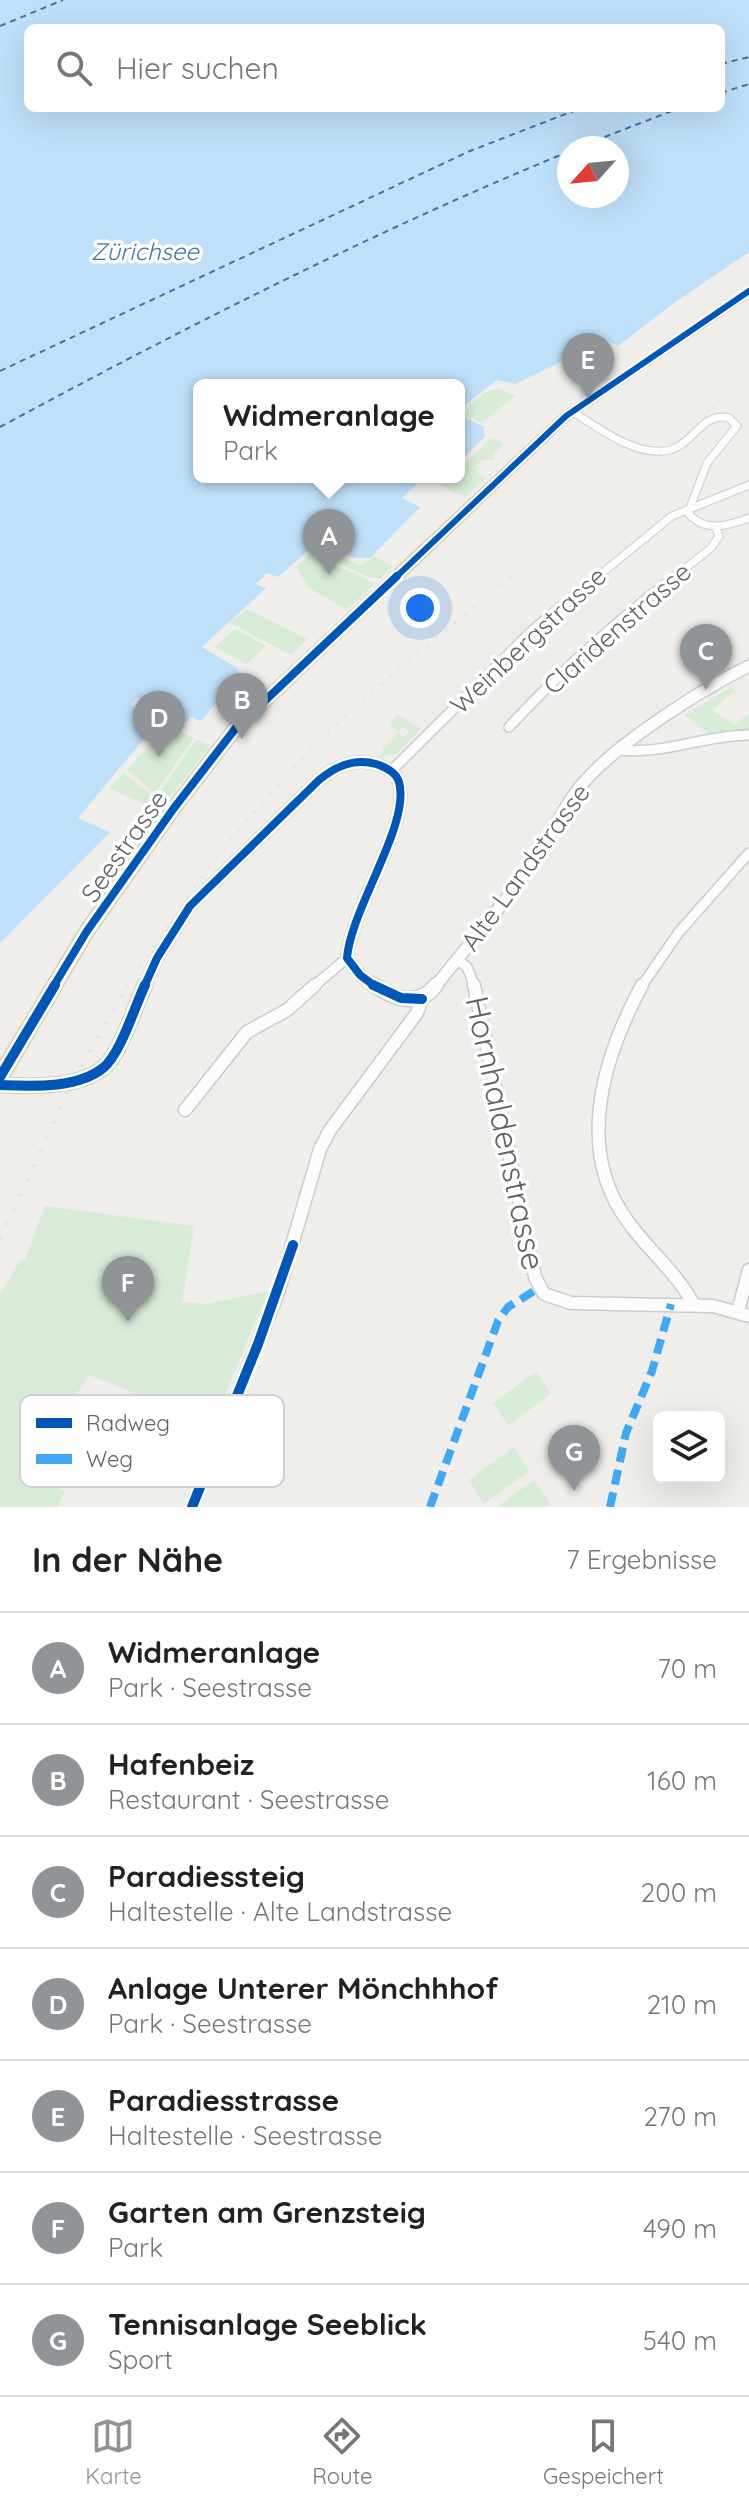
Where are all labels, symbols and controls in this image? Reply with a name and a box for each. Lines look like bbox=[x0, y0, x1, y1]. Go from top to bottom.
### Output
search box bbox=[24, 24, 725, 112]
icon: search bbox=[52, 46, 96, 90]
text: Hier suchen bbox=[116, 49, 279, 87]
north arrow bbox=[557, 136, 629, 208]
water label: Zürichsee bbox=[91, 236, 200, 266]
pin: E bbox=[562, 333, 614, 399]
popup bbox=[193, 379, 465, 483]
text: Widmeranlage bbox=[223, 396, 435, 434]
text: Park bbox=[223, 434, 278, 467]
pin: A bbox=[303, 509, 355, 575]
street label: Claridenstrasse bbox=[536, 555, 698, 701]
street label: Weinbergstrasse bbox=[443, 559, 613, 721]
your location bbox=[400, 588, 440, 628]
pin: C bbox=[680, 624, 732, 690]
pin: B bbox=[216, 673, 268, 739]
pin: D bbox=[133, 691, 185, 757]
street label: Alte Landstrasse bbox=[453, 777, 597, 957]
street label: Seestrasse bbox=[73, 783, 175, 909]
street label: Hornhaldenstrasse bbox=[457, 992, 555, 1274]
pin: F bbox=[102, 1256, 154, 1322]
legend bbox=[20, 1395, 284, 1487]
text: Radweg bbox=[86, 1409, 170, 1437]
map controls bbox=[653, 1411, 725, 1483]
button: layers bbox=[653, 1411, 725, 1483]
pin: G bbox=[548, 1425, 600, 1491]
text: Weg bbox=[86, 1445, 133, 1473]
text: In der Nähe bbox=[32, 1538, 223, 1581]
text: 7 Ergebnisse bbox=[566, 1543, 717, 1576]
text: Widmeranlage bbox=[108, 1633, 320, 1671]
text: A bbox=[50, 1652, 66, 1685]
text: 70 m bbox=[657, 1652, 717, 1685]
text: Park · Seestrasse bbox=[108, 1671, 312, 1704]
text: Hafenbeiz bbox=[108, 1745, 254, 1783]
text: B bbox=[49, 1764, 67, 1797]
text: 160 m bbox=[647, 1764, 717, 1797]
text: Restaurant · Seestrasse bbox=[108, 1783, 389, 1816]
text: Paradiessteig bbox=[108, 1857, 305, 1895]
text: C bbox=[50, 1876, 66, 1909]
text: 200 m bbox=[641, 1876, 717, 1909]
text: Haltestelle · Alte Landstrasse bbox=[108, 1895, 452, 1928]
text: Anlage Unterer Mönchhhof bbox=[108, 1969, 498, 2007]
text: D bbox=[49, 1988, 67, 2021]
text: 210 m bbox=[647, 1988, 717, 2021]
text: Park · Seestrasse bbox=[108, 2007, 312, 2040]
text: Paradiesstrasse bbox=[108, 2081, 339, 2119]
text: E bbox=[51, 2100, 65, 2133]
text: 270 m bbox=[643, 2100, 717, 2133]
text: Haltestelle · Seestrasse bbox=[108, 2119, 383, 2152]
text: Garten am Grenzsteig bbox=[108, 2193, 426, 2231]
text: F bbox=[51, 2212, 65, 2245]
text: 490 m bbox=[643, 2212, 717, 2245]
text: Park bbox=[108, 2231, 163, 2264]
text: Tennisanlage Seeblick bbox=[108, 2305, 427, 2343]
text: G bbox=[49, 2324, 67, 2357]
text: 540 m bbox=[643, 2324, 717, 2357]
text: Sport bbox=[108, 2343, 173, 2376]
tab: Karte bbox=[85, 2414, 142, 2490]
tab: Route bbox=[312, 2414, 372, 2490]
tab: Gespeichert bbox=[543, 2414, 664, 2490]

